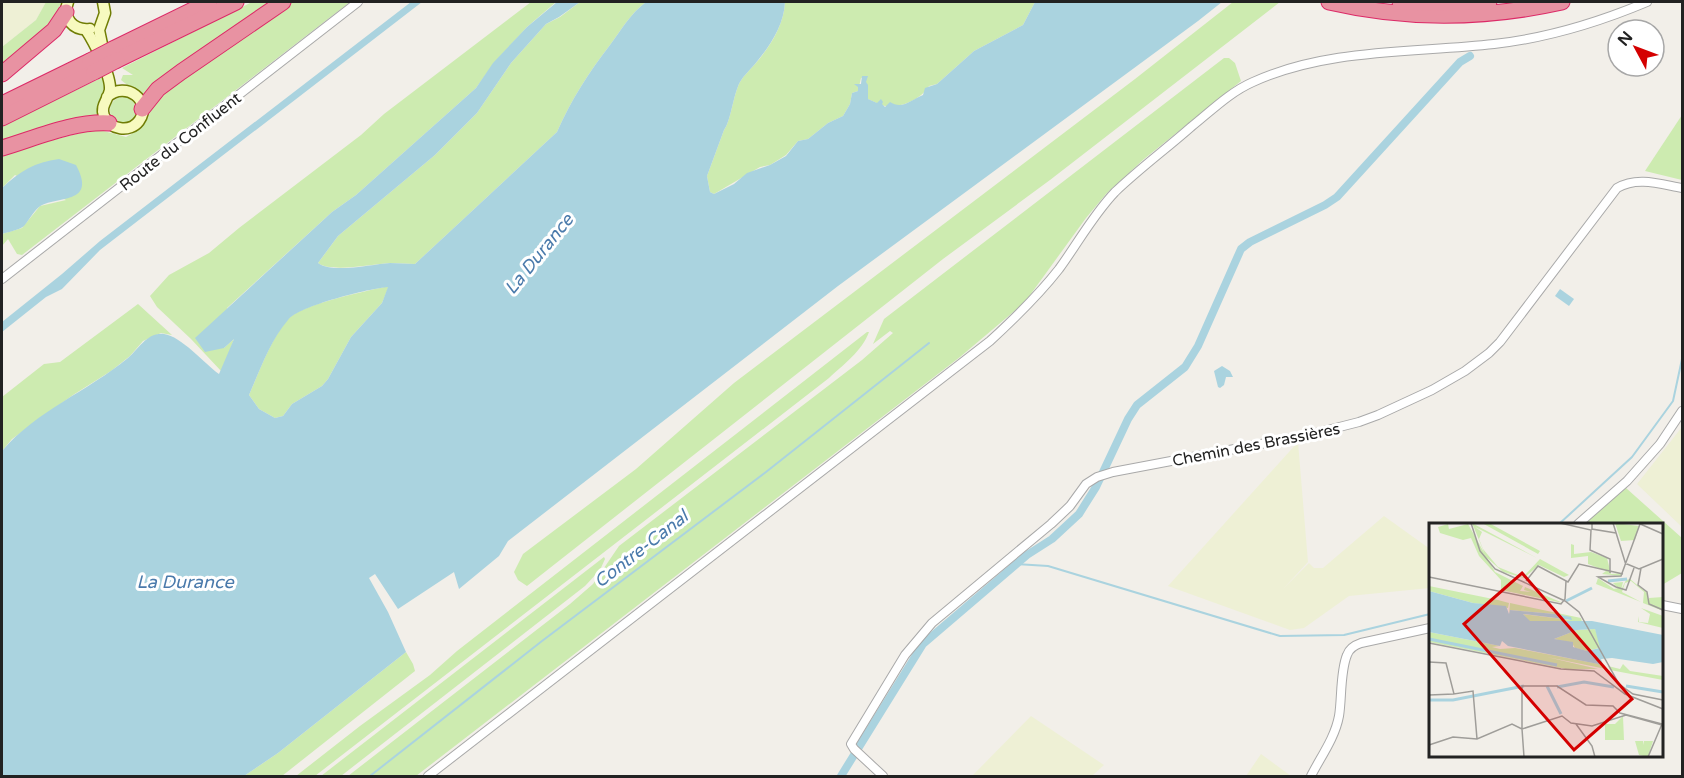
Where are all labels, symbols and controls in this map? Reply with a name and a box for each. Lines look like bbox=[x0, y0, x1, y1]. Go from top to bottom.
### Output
north arrow bbox=[1606, 18, 1666, 78]
text: N bbox=[1614, 27, 1637, 50]
street label: Route du Confluent bbox=[116, 88, 245, 195]
water label: La Durance bbox=[500, 209, 579, 299]
street label: Chemin des Brassières bbox=[1171, 419, 1342, 471]
water label: Contre-Canal bbox=[590, 504, 694, 592]
inset map bbox=[1429, 523, 1663, 757]
water label: La Durance bbox=[136, 571, 234, 593]

